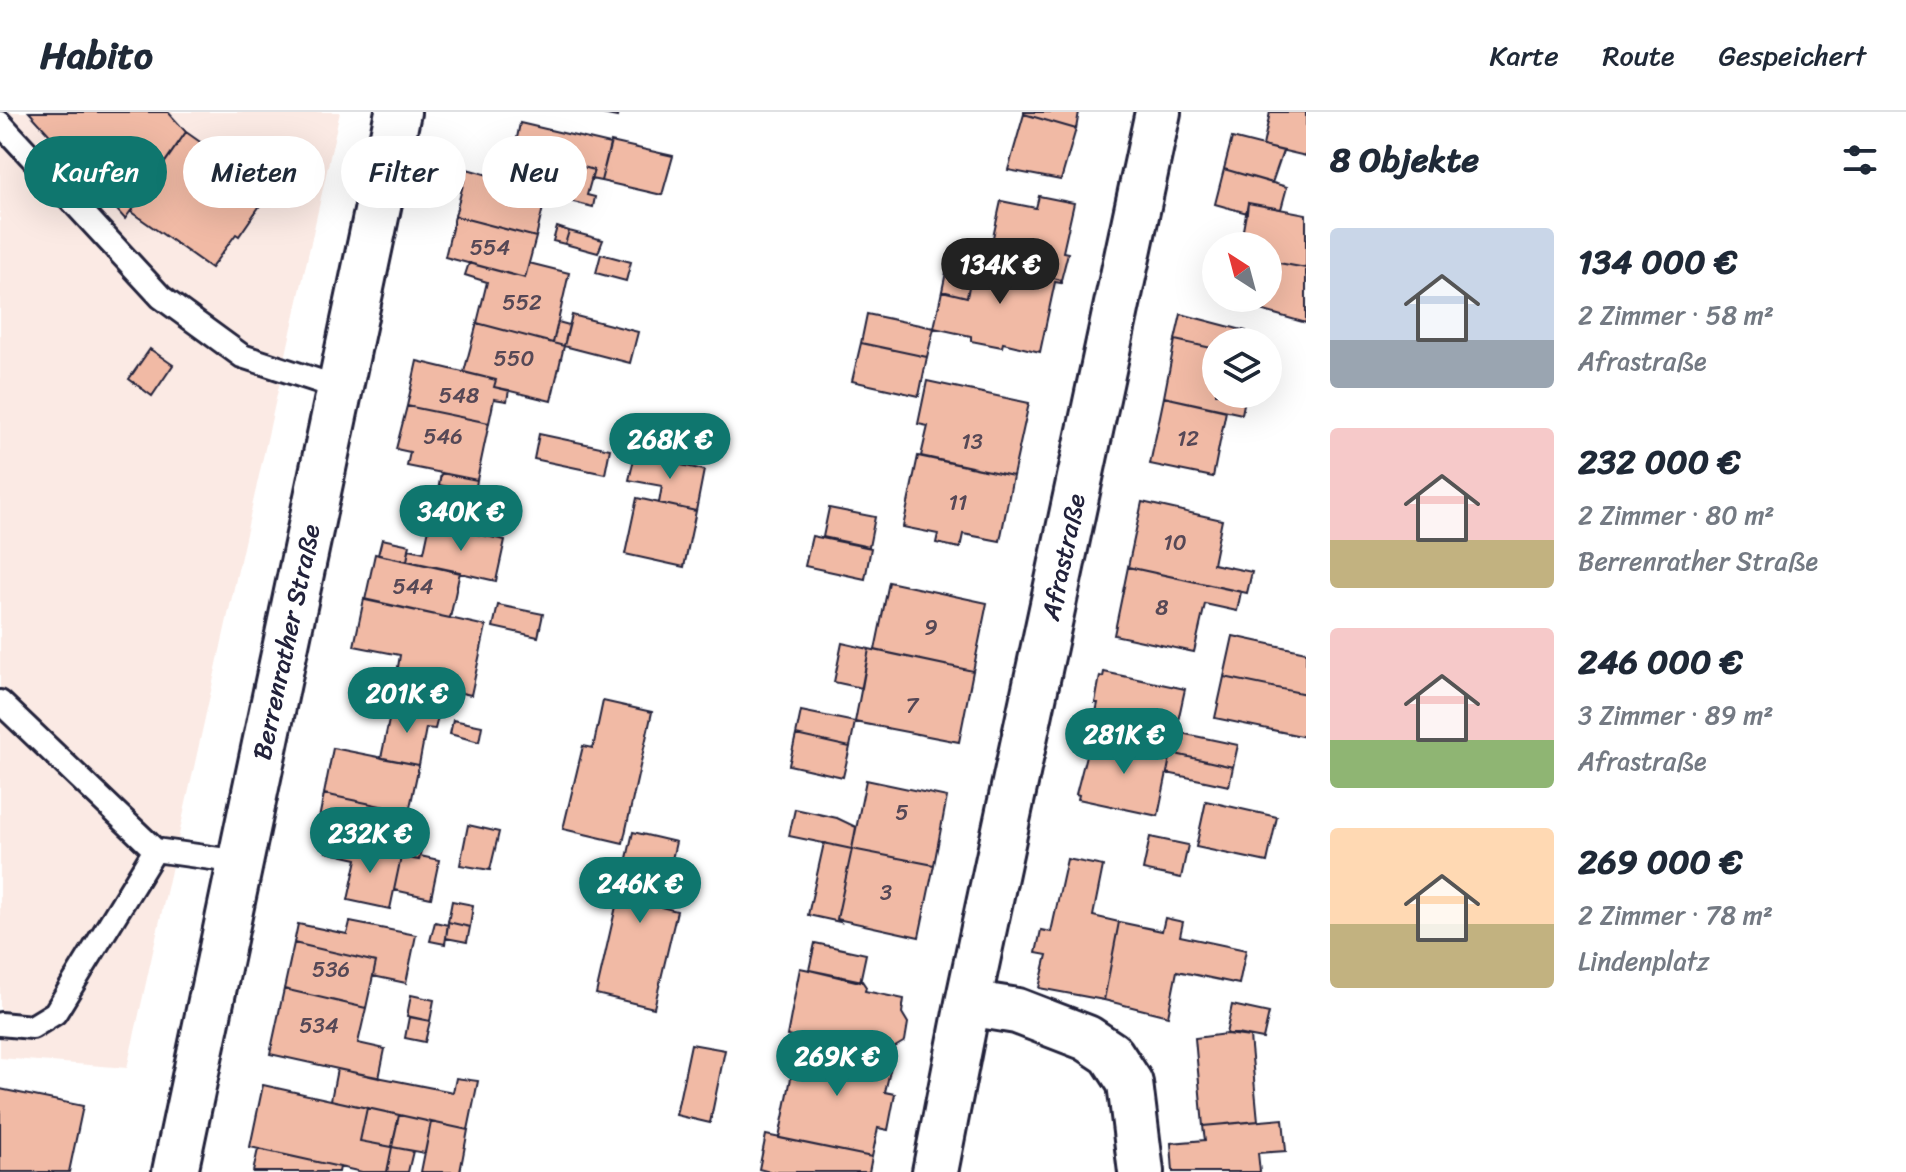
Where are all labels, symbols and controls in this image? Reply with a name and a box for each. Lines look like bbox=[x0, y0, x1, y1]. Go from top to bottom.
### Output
text: Habito bbox=[40, 22, 153, 89]
text: Karte bbox=[1489, 31, 1559, 80]
text: Route bbox=[1603, 31, 1675, 80]
text: Gespeichert bbox=[1719, 31, 1866, 80]
text: 8 Objekte bbox=[1330, 130, 1479, 190]
chip: Kaufen bbox=[24, 136, 167, 208]
chip: Mieten bbox=[183, 136, 325, 208]
chip: Filter bbox=[341, 136, 466, 208]
chip: Neu bbox=[482, 136, 587, 208]
icon: filters bbox=[1838, 138, 1882, 182]
house number: 554 bbox=[470, 228, 511, 267]
north arrow bbox=[1202, 232, 1282, 312]
map controls bbox=[1202, 232, 1282, 408]
text: 134 000 € bbox=[1578, 232, 1737, 292]
pin: 134K € bbox=[935, 238, 1065, 306]
text: 134K € bbox=[959, 241, 1041, 287]
icon: home bbox=[1394, 260, 1490, 356]
house number: 552 bbox=[502, 283, 542, 322]
text: 2 Zimmer · 58 m² bbox=[1578, 292, 1774, 338]
button: layers bbox=[1202, 328, 1282, 408]
text: Afrastraße bbox=[1578, 338, 1707, 384]
house number: 550 bbox=[494, 339, 534, 378]
house number: 548 bbox=[439, 376, 479, 415]
pin: 268K € bbox=[605, 413, 735, 481]
text: 268K € bbox=[627, 416, 713, 462]
house number: 546 bbox=[423, 417, 463, 456]
house number: 12 bbox=[1177, 419, 1199, 458]
house number: 13 bbox=[961, 422, 983, 461]
text: 232 000 € bbox=[1578, 432, 1741, 492]
icon: home bbox=[1394, 460, 1490, 556]
house number: 11 bbox=[949, 483, 967, 522]
pin: 340K € bbox=[396, 485, 526, 553]
text: 340K € bbox=[418, 488, 504, 534]
street label: Afrastraße bbox=[1027, 489, 1099, 626]
text: 2 Zimmer · 80 m² bbox=[1578, 492, 1775, 538]
street label: Berrenrather Straße bbox=[239, 519, 334, 764]
house number: 10 bbox=[1163, 523, 1187, 562]
text: Berrenrather Straße bbox=[1578, 538, 1818, 584]
house number: 544 bbox=[393, 567, 434, 606]
house number: 8 bbox=[1155, 588, 1169, 627]
house number: 9 bbox=[924, 608, 938, 647]
text: 246 000 € bbox=[1578, 632, 1743, 692]
icon: home bbox=[1394, 660, 1490, 756]
pin: 201K € bbox=[342, 667, 472, 735]
text: 201K € bbox=[366, 670, 448, 716]
house number: 7 bbox=[906, 686, 920, 725]
text: 3 Zimmer · 89 m² bbox=[1578, 692, 1773, 738]
pin: 281K € bbox=[1059, 708, 1189, 776]
text: 281K € bbox=[1083, 711, 1165, 757]
text: Afrastraße bbox=[1578, 738, 1707, 784]
house number: 5 bbox=[895, 793, 909, 832]
pin: 232K € bbox=[305, 807, 435, 875]
text: 232K € bbox=[328, 810, 412, 856]
text: 269 000 € bbox=[1578, 832, 1743, 892]
pin: 246K € bbox=[575, 857, 705, 925]
text: 246K € bbox=[597, 860, 683, 906]
icon: home bbox=[1394, 860, 1490, 956]
house number: 3 bbox=[880, 873, 892, 912]
text: 2 Zimmer · 78 m² bbox=[1578, 892, 1773, 938]
text: Lindenplatz bbox=[1578, 938, 1709, 984]
house number: 536 bbox=[312, 950, 350, 989]
house number: 534 bbox=[299, 1006, 339, 1045]
pin: 269K € bbox=[772, 1030, 902, 1098]
text: 269K € bbox=[794, 1033, 880, 1079]

